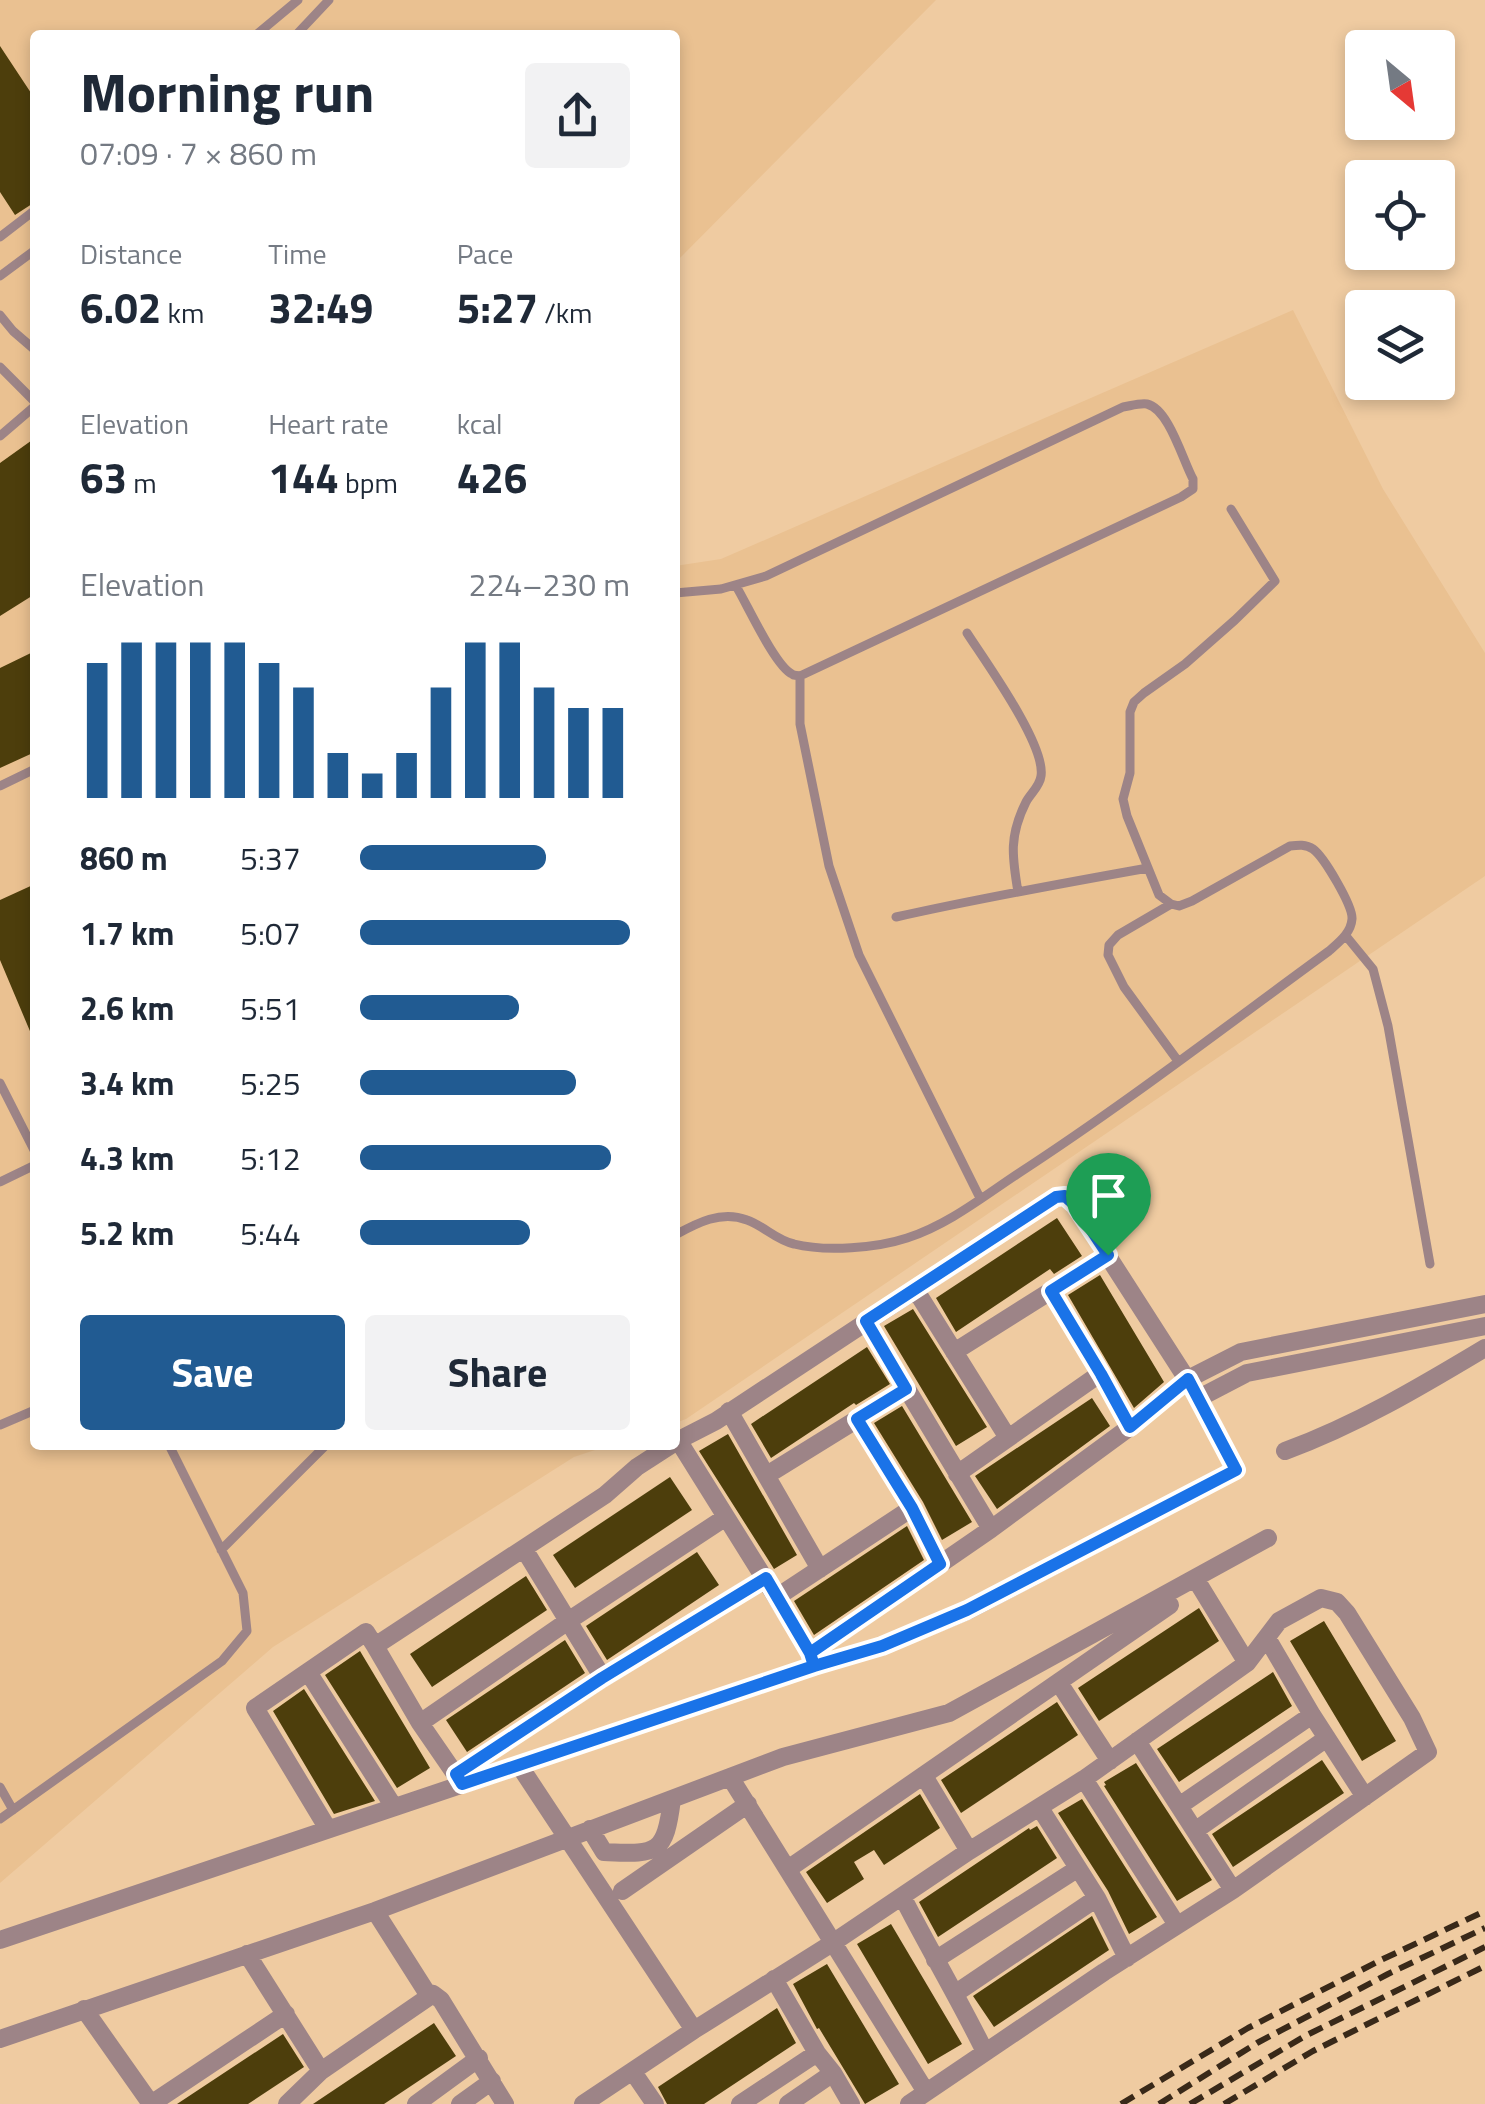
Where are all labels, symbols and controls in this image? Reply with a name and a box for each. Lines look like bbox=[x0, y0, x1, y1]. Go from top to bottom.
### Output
north arrow bbox=[1345, 30, 1455, 140]
map controls bbox=[1345, 30, 1455, 400]
text: Morning run bbox=[80, 50, 374, 133]
button: share bbox=[525, 63, 630, 168]
text: 07:09 · 7 × 860 m bbox=[80, 129, 317, 177]
button: locate bbox=[1345, 160, 1455, 270]
text: Distance bbox=[80, 232, 182, 275]
text: Time bbox=[268, 232, 327, 275]
text: Pace bbox=[457, 232, 513, 275]
text: 6.02 bbox=[80, 275, 161, 339]
text: 32:49 bbox=[268, 275, 373, 339]
text: 5:27 bbox=[457, 275, 538, 339]
button: layers bbox=[1345, 290, 1455, 400]
text: km bbox=[161, 291, 204, 334]
text: /km bbox=[538, 291, 593, 334]
text: Elevation bbox=[80, 402, 189, 445]
text: Heart rate bbox=[268, 402, 389, 445]
text: kcal bbox=[457, 402, 502, 445]
text: 63 bbox=[80, 445, 127, 509]
text: 144 bbox=[268, 445, 339, 509]
text: 426 bbox=[457, 445, 527, 509]
text: m bbox=[127, 461, 157, 504]
text: bpm bbox=[339, 461, 398, 504]
text: Elevation bbox=[80, 560, 204, 608]
text: 224–230 m bbox=[468, 560, 630, 608]
text: 860 m bbox=[80, 834, 168, 882]
text: 5:37 bbox=[240, 834, 301, 882]
text: 1.7 km bbox=[80, 909, 174, 957]
text: 5:07 bbox=[240, 909, 301, 957]
text: 2.6 km bbox=[80, 984, 174, 1032]
text: 5:51 bbox=[240, 984, 301, 1032]
text: 3.4 km bbox=[80, 1059, 174, 1107]
text: 5:25 bbox=[240, 1059, 301, 1107]
text: 4.3 km bbox=[80, 1134, 174, 1182]
text: 5:12 bbox=[240, 1134, 301, 1182]
pin bbox=[1066, 1153, 1151, 1256]
icon: arrive bbox=[1081, 1168, 1136, 1223]
text: 5.2 km bbox=[80, 1209, 174, 1257]
text: 5:44 bbox=[240, 1209, 301, 1257]
button: Save bbox=[80, 1315, 345, 1430]
button: Share bbox=[365, 1315, 630, 1430]

